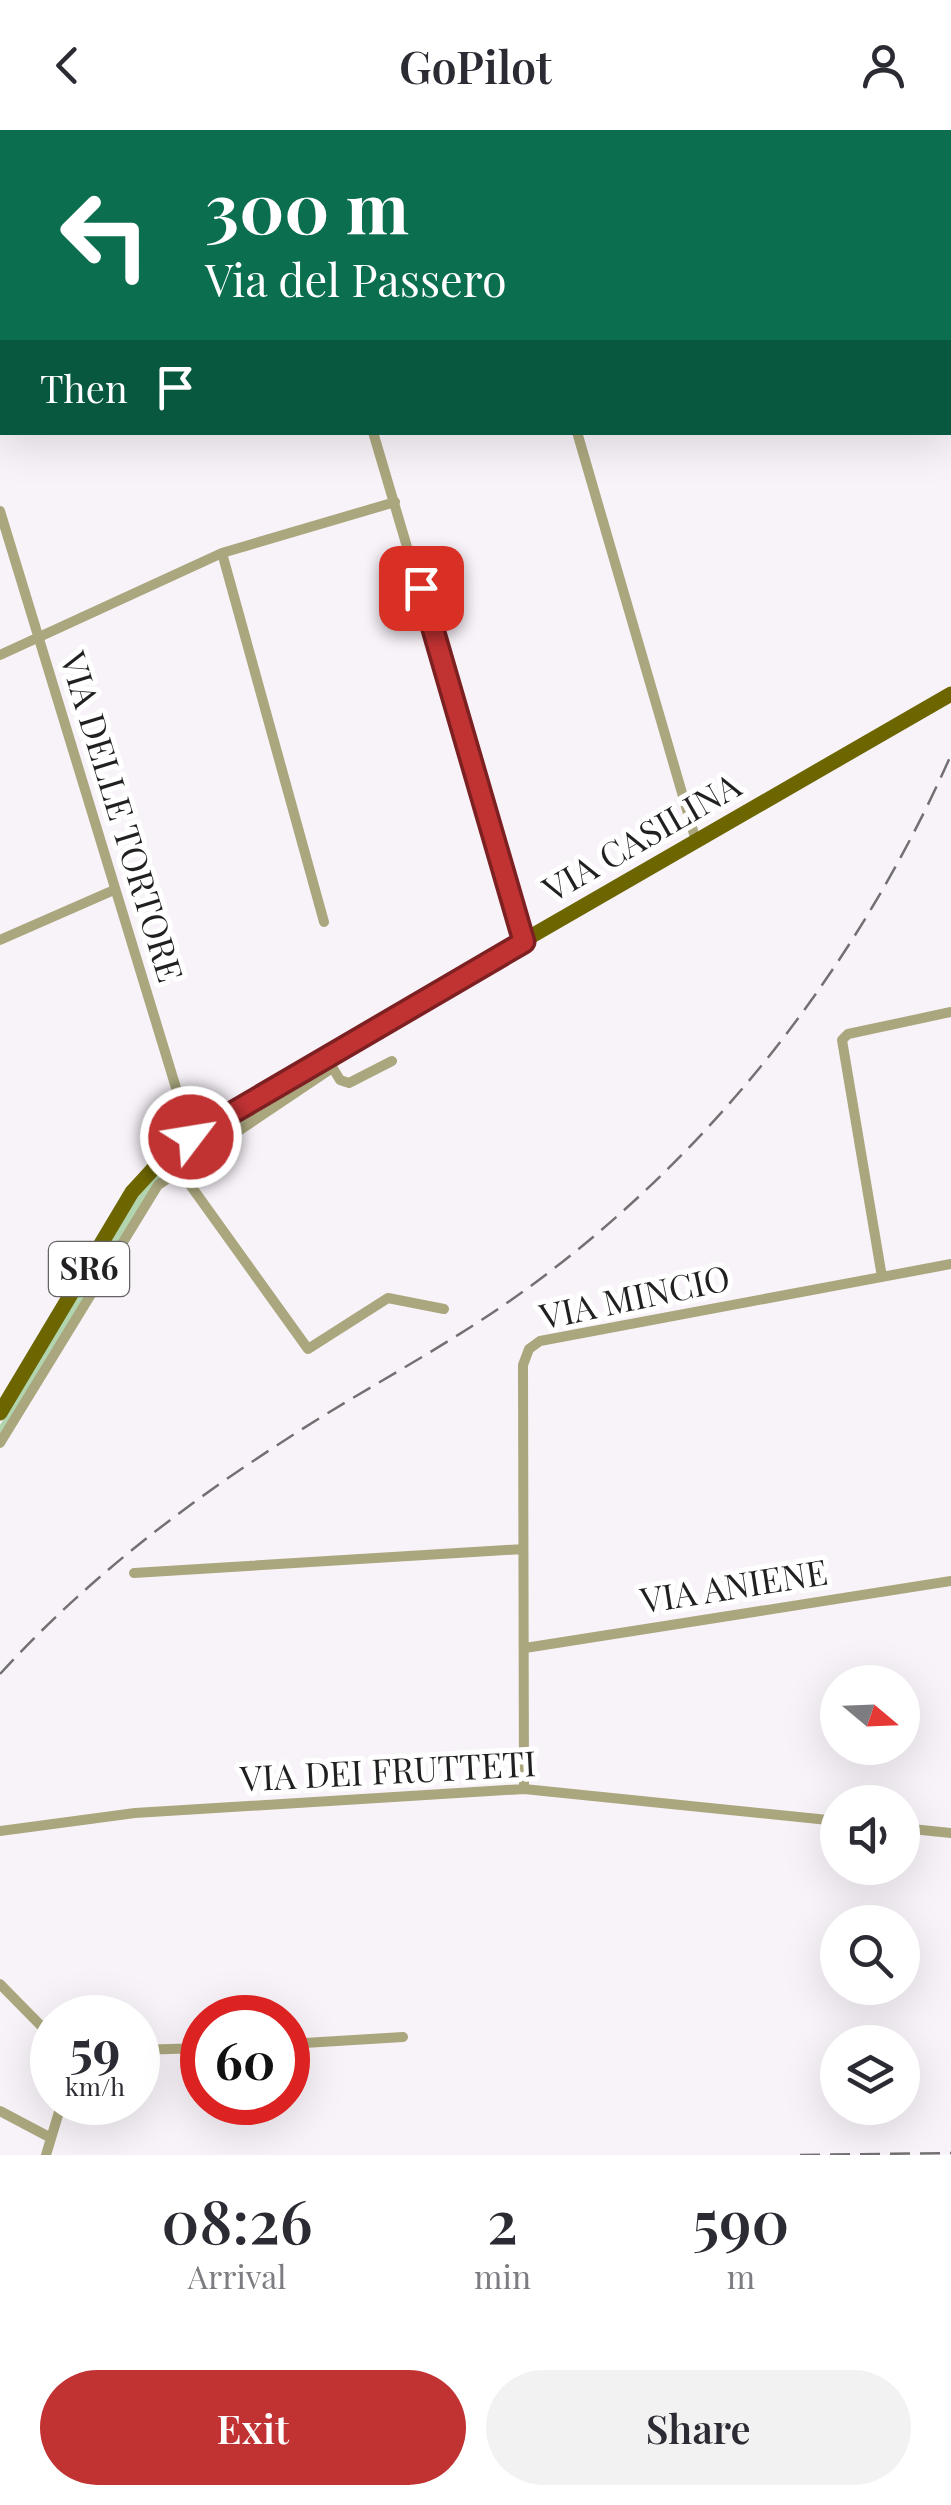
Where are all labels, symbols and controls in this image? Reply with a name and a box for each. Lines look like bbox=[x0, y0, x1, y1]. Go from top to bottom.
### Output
text: GoPilot bbox=[399, 35, 552, 95]
icon: back bbox=[40, 38, 95, 93]
icon: person bbox=[856, 38, 911, 93]
text: 300 m bbox=[205, 158, 409, 252]
icon: left bbox=[40, 170, 170, 300]
text: Via del Passero bbox=[205, 248, 507, 308]
icon: arrive bbox=[148, 360, 203, 415]
text: Then bbox=[40, 362, 128, 413]
pin bbox=[379, 546, 464, 631]
icon: arrive bbox=[394, 561, 449, 616]
street label: VIA DELLE TORTORE bbox=[51, 645, 196, 987]
street label: VIA CASILINA bbox=[533, 760, 749, 912]
position arrow bbox=[139, 1085, 243, 1189]
road number: SR6 bbox=[49, 1242, 129, 1296]
street label: VIA MINCIO bbox=[534, 1252, 734, 1339]
street label: VIA ANIENE bbox=[636, 1547, 831, 1623]
north arrow bbox=[820, 1665, 920, 1765]
map controls bbox=[820, 1665, 920, 2125]
street label: VIA DEI FRUTTETI bbox=[238, 1738, 537, 1801]
button: sound bbox=[820, 1785, 920, 1885]
button: search bbox=[820, 1905, 920, 2005]
speed limit sign: 60 bbox=[180, 1995, 310, 2125]
text: 59 bbox=[70, 2014, 120, 2081]
button: layers bbox=[820, 2025, 920, 2125]
text: km/h bbox=[65, 2069, 125, 2102]
text: 08:26 bbox=[162, 2179, 313, 2259]
text: 2 bbox=[487, 2179, 518, 2259]
text: 590 bbox=[693, 2179, 789, 2259]
text: Arrival bbox=[188, 2254, 286, 2297]
text: min bbox=[474, 2254, 531, 2297]
text: m bbox=[727, 2254, 755, 2297]
button: Exit bbox=[40, 2370, 466, 2485]
button: Share bbox=[486, 2370, 911, 2485]

